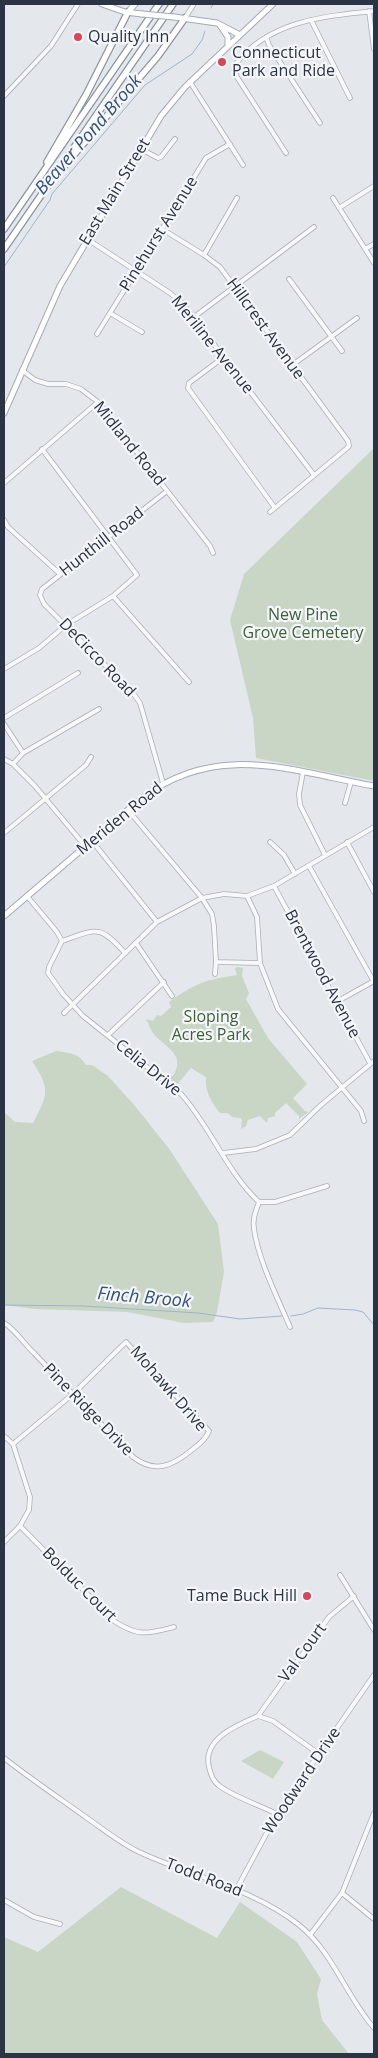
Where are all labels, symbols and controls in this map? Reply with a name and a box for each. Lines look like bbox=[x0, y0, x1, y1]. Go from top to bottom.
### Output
place label: Quality Inn bbox=[88, 27, 169, 47]
marker: Quality Inn bbox=[72, 31, 84, 43]
place label: Connecticut Park and Ride bbox=[232, 43, 335, 81]
marker: Connecticut Park and Ride bbox=[216, 56, 228, 68]
water label: Beaver Pond Brook bbox=[31, 71, 147, 199]
street label: East Main Street bbox=[76, 135, 154, 249]
street label: Pinehurst Avenue bbox=[116, 173, 202, 295]
street label: Hillcrest Avenue bbox=[222, 275, 308, 383]
street label: Meriline Avenue bbox=[167, 292, 257, 398]
street label: Midland Road bbox=[89, 398, 169, 490]
street label: Hunthill Road bbox=[56, 503, 148, 581]
park label: New Pine Grove Cemetery bbox=[242, 605, 364, 643]
street label: DeCicco Road bbox=[55, 615, 139, 701]
street label: Meriden Road bbox=[73, 779, 167, 859]
street label: Brentwood Avenue bbox=[280, 907, 364, 1041]
park label: Sloping Acres Park bbox=[172, 1007, 250, 1045]
street label: Celia Drive bbox=[111, 1036, 185, 1100]
water label: Finch Brook bbox=[96, 1283, 192, 1313]
street label: Mohawk Drive bbox=[126, 1342, 210, 1436]
street label: Pine Ridge Drive bbox=[39, 1360, 137, 1460]
street label: Bolduc Court bbox=[38, 1544, 120, 1626]
place label: Tame Buck Hill bbox=[187, 1586, 297, 1606]
marker: Tame Buck Hill bbox=[301, 1590, 313, 1602]
street label: Val Court bbox=[275, 1620, 331, 1686]
street label: Woodward Drive bbox=[259, 1724, 345, 1838]
street label: Todd Road bbox=[163, 1855, 245, 1901]

